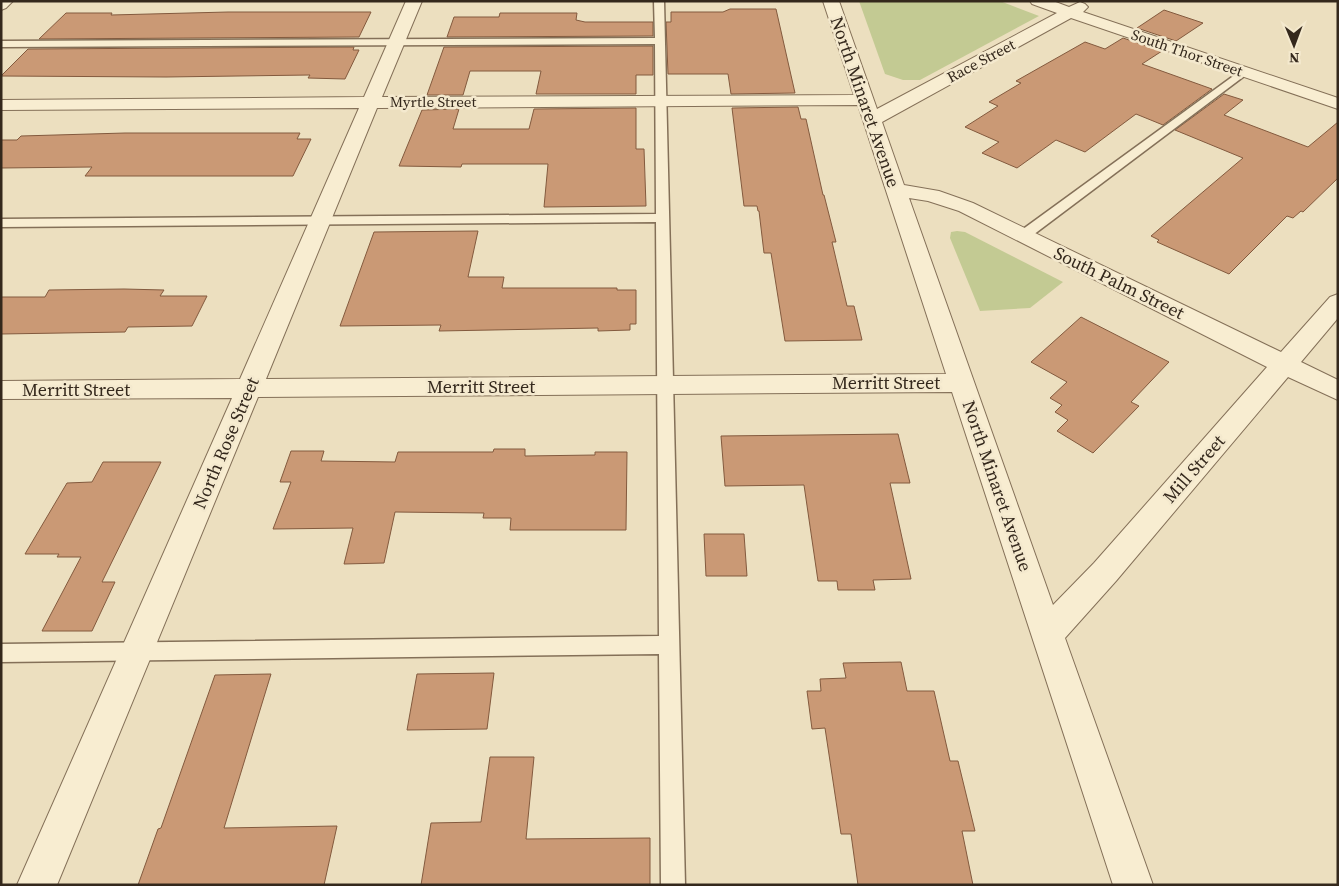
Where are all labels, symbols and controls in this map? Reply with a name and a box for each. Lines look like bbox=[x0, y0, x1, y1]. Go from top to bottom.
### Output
street label: North Minaret Avenue bbox=[825, 13, 906, 191]
north arrow bbox=[1269, 20, 1319, 70]
street label: South Thor Street bbox=[1129, 24, 1246, 81]
street label: Race Street bbox=[943, 34, 1019, 87]
text: N bbox=[1289, 48, 1300, 68]
street label: Myrtle Street bbox=[390, 91, 476, 112]
street label: South Palm Street bbox=[1050, 240, 1189, 325]
street label: Merritt Street bbox=[832, 370, 940, 395]
street label: North Rose Street bbox=[187, 373, 265, 513]
street label: Merritt Street bbox=[427, 374, 535, 399]
street label: Merritt Street bbox=[22, 377, 130, 402]
street label: North Minaret Avenue bbox=[957, 397, 1038, 575]
street label: Mill Street bbox=[1157, 429, 1230, 508]

